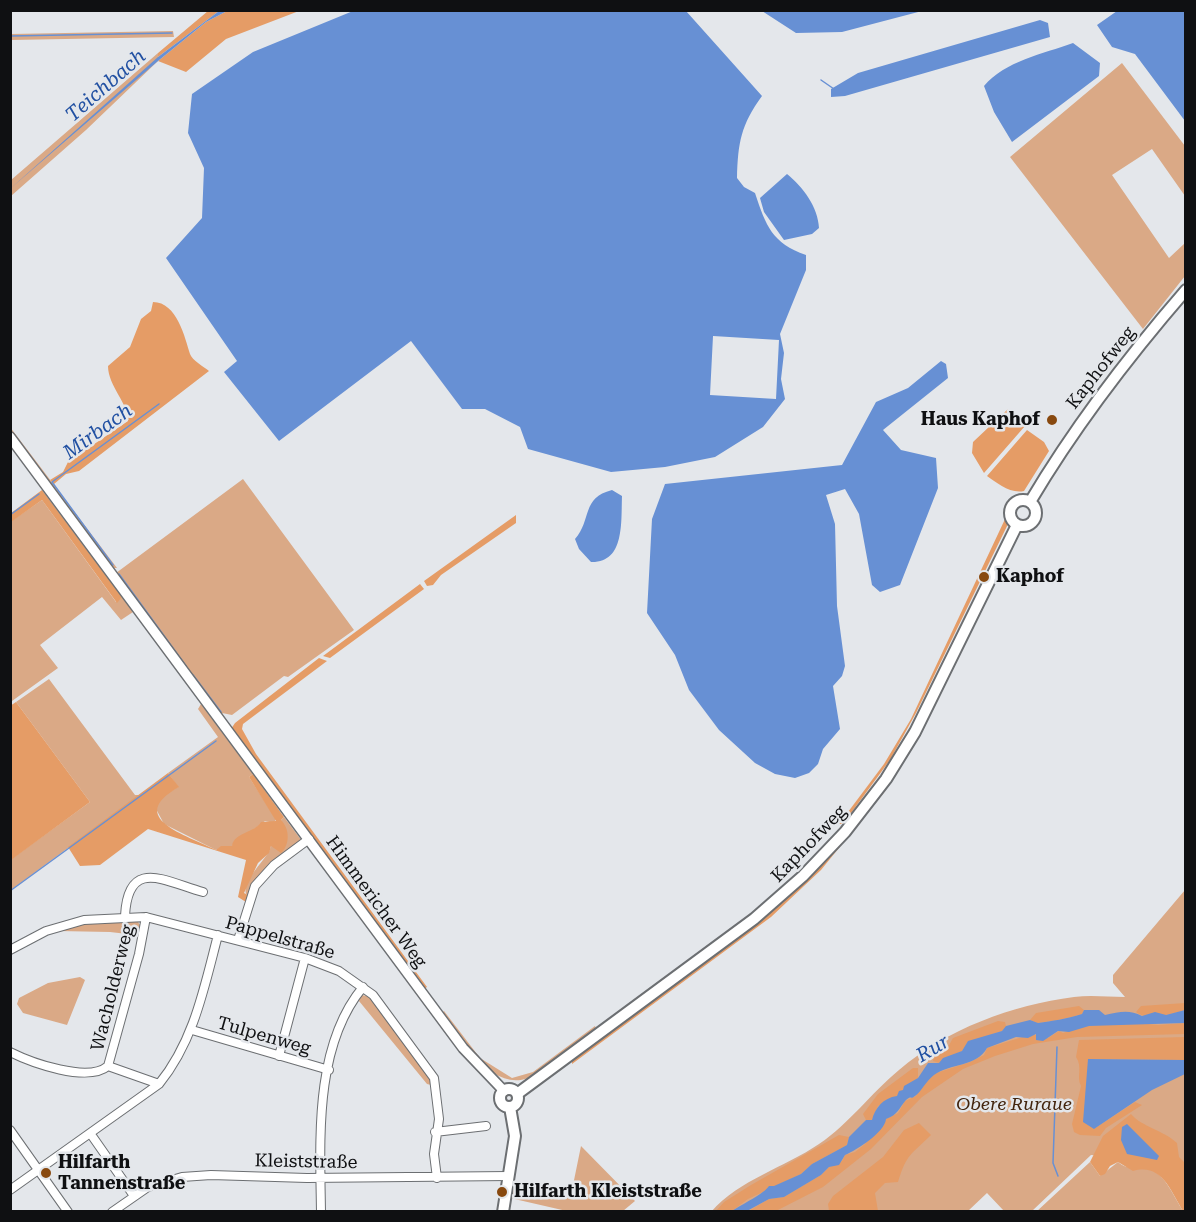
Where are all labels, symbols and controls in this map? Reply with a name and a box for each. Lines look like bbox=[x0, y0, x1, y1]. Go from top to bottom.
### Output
water label: Teichbach bbox=[61, 45, 151, 127]
street label: Kaphofweg bbox=[1062, 322, 1140, 414]
water label: Mirbach bbox=[59, 399, 137, 465]
place label: Haus Kaphof bbox=[921, 409, 1040, 431]
marker: Haus Kaphof bbox=[1045, 413, 1059, 427]
place label: Kaphof bbox=[996, 566, 1064, 588]
marker: Kaphof bbox=[977, 570, 991, 584]
street label: Kaphofweg bbox=[767, 801, 851, 887]
street label: Himmericher Weg bbox=[321, 832, 431, 972]
street label: Pappelstraße bbox=[223, 912, 337, 964]
street label: Wacholderweg bbox=[87, 923, 139, 1053]
street label: Tulpenweg bbox=[215, 1012, 313, 1060]
water label: Rur bbox=[912, 1030, 954, 1068]
park label: Obere Ruraue bbox=[956, 1094, 1072, 1116]
street label: Kleiststraße bbox=[254, 1150, 358, 1174]
place label: Hilfarth Tannenstraße bbox=[58, 1152, 185, 1194]
marker: Hilfarth Tannenstraße bbox=[39, 1166, 53, 1180]
place label: Hilfarth Kleiststraße bbox=[514, 1181, 702, 1203]
marker: Hilfarth Kleiststraße bbox=[495, 1185, 509, 1199]

